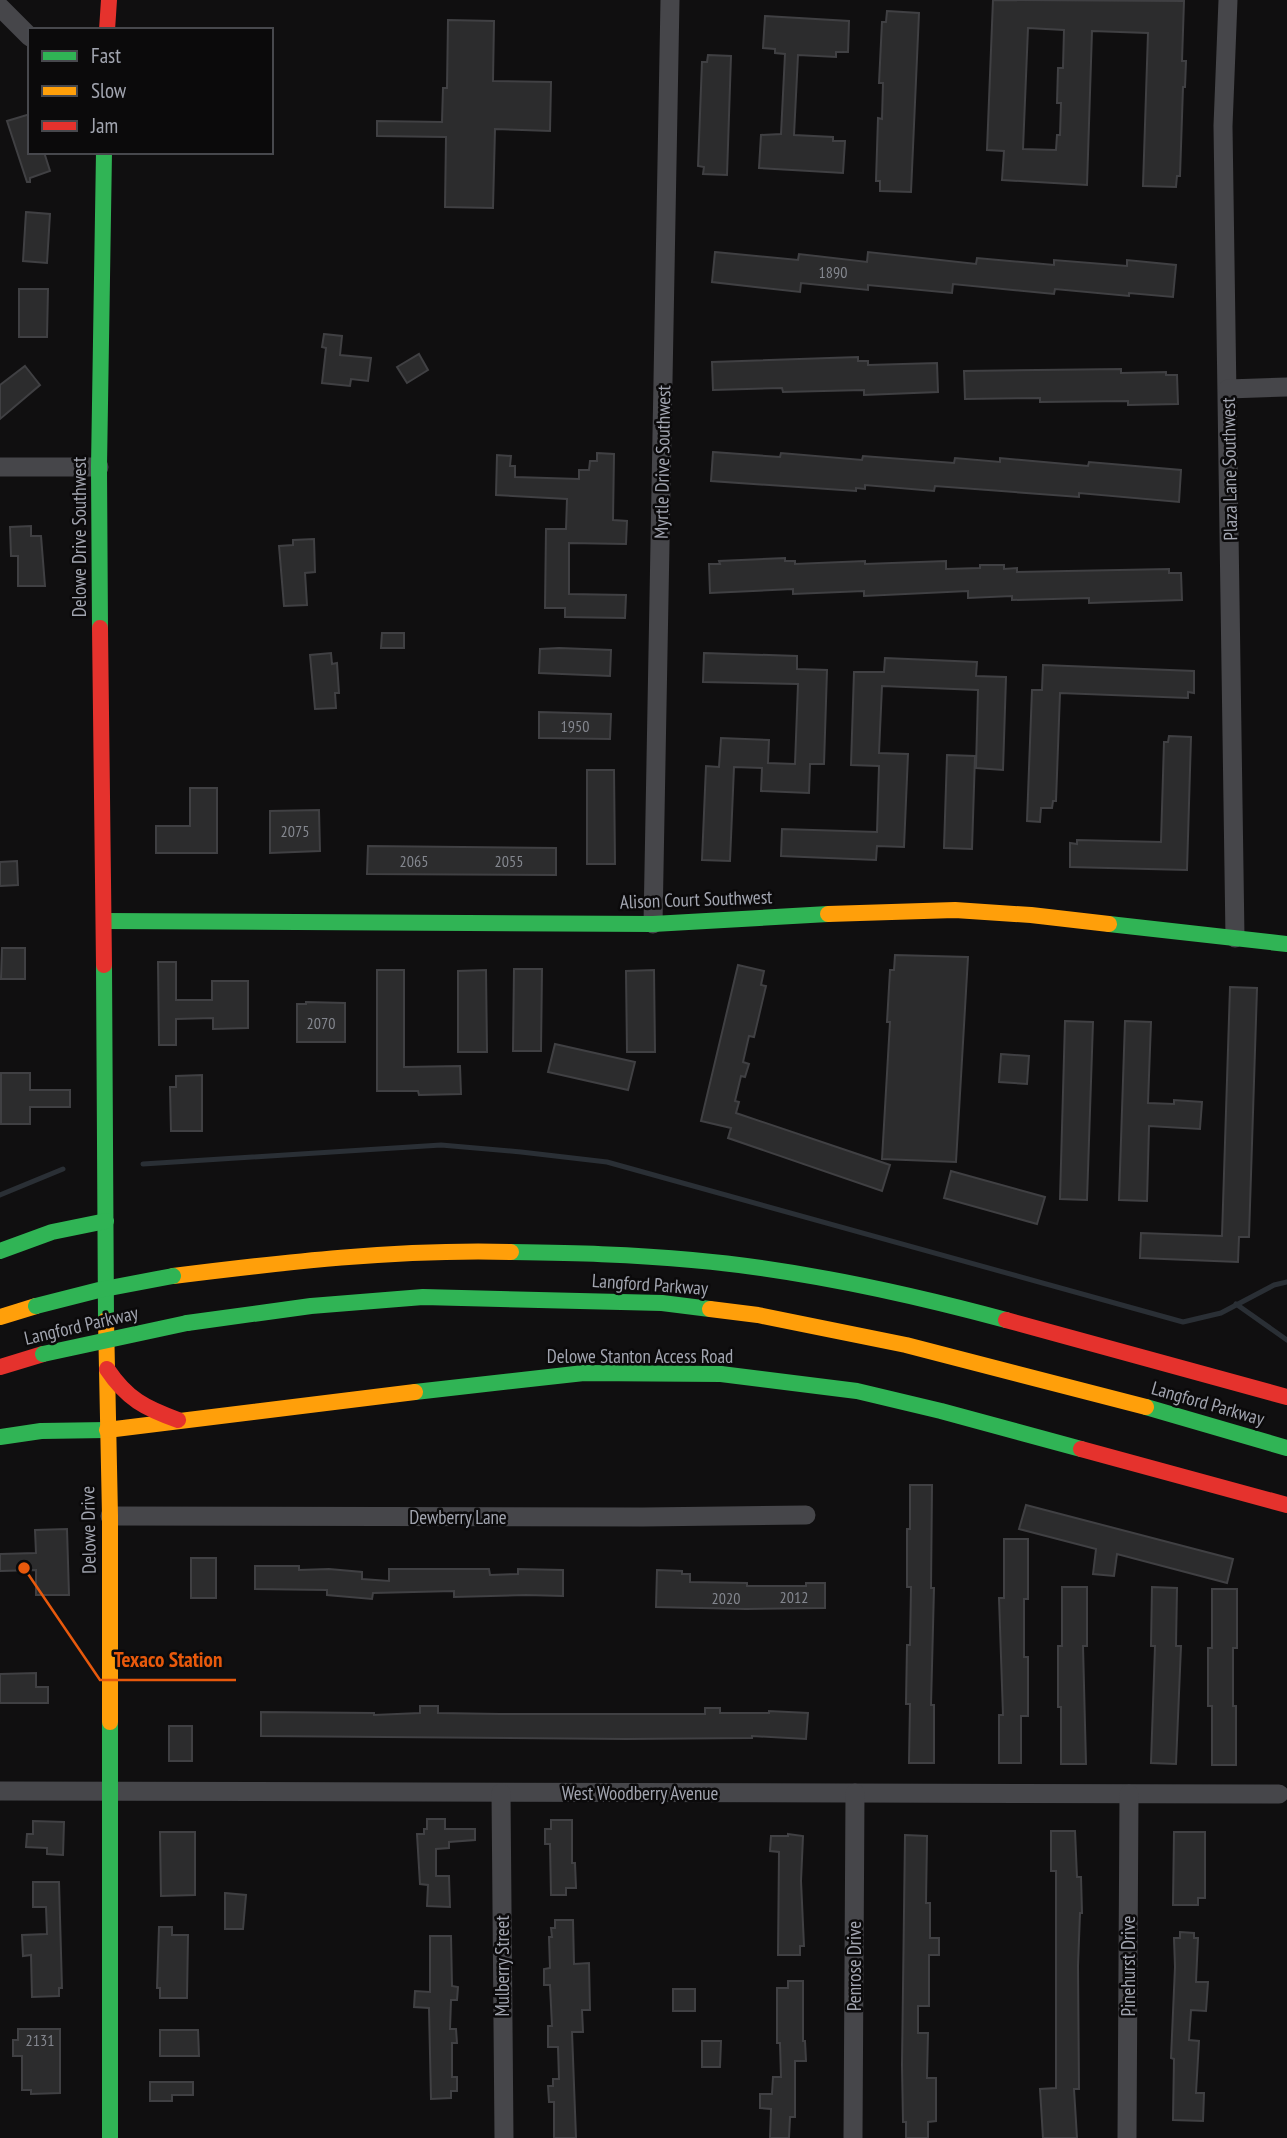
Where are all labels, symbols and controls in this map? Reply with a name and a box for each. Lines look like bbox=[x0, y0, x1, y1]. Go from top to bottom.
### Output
legend bbox=[28, 28, 273, 154]
text: Fast bbox=[91, 42, 121, 69]
text: Slow bbox=[91, 77, 127, 104]
text: Jam bbox=[90, 112, 118, 139]
house number: 1890 bbox=[819, 262, 847, 282]
street label: Myrtle Drive Southwest bbox=[649, 384, 675, 539]
street label: Plaza Lane Southwest bbox=[1216, 396, 1242, 541]
street label: Delowe Drive Southwest bbox=[67, 456, 91, 617]
house number: 1950 bbox=[561, 716, 589, 736]
house number: 2075 bbox=[281, 821, 309, 841]
house number: 2065 bbox=[400, 851, 428, 871]
house number: 2055 bbox=[495, 851, 523, 871]
street label: Alison Court Southwest bbox=[619, 884, 774, 914]
house number: 2070 bbox=[307, 1013, 335, 1033]
street label: Langford Parkway bbox=[591, 1268, 710, 1300]
street label: Langford Parkway bbox=[22, 1300, 141, 1350]
street label: Delowe Stanton Access Road bbox=[547, 1344, 733, 1368]
street label: Langford Parkway bbox=[1149, 1375, 1268, 1431]
street label: Delowe Drive bbox=[75, 1486, 101, 1574]
street label: Dewberry Lane bbox=[409, 1505, 507, 1529]
house number: 2012 bbox=[780, 1587, 808, 1607]
house number: 2020 bbox=[712, 1588, 740, 1608]
callout: Texaco Station bbox=[100, 1638, 236, 1680]
text: Texaco Station bbox=[114, 1646, 222, 1673]
street label: West Woodberry Avenue bbox=[562, 1781, 718, 1805]
street label: Mulberry Street bbox=[490, 1915, 514, 2017]
street label: Pinehurst Drive bbox=[1116, 1915, 1140, 2016]
street label: Penrose Drive bbox=[842, 1921, 866, 2011]
house number: 2131 bbox=[26, 2030, 54, 2050]

